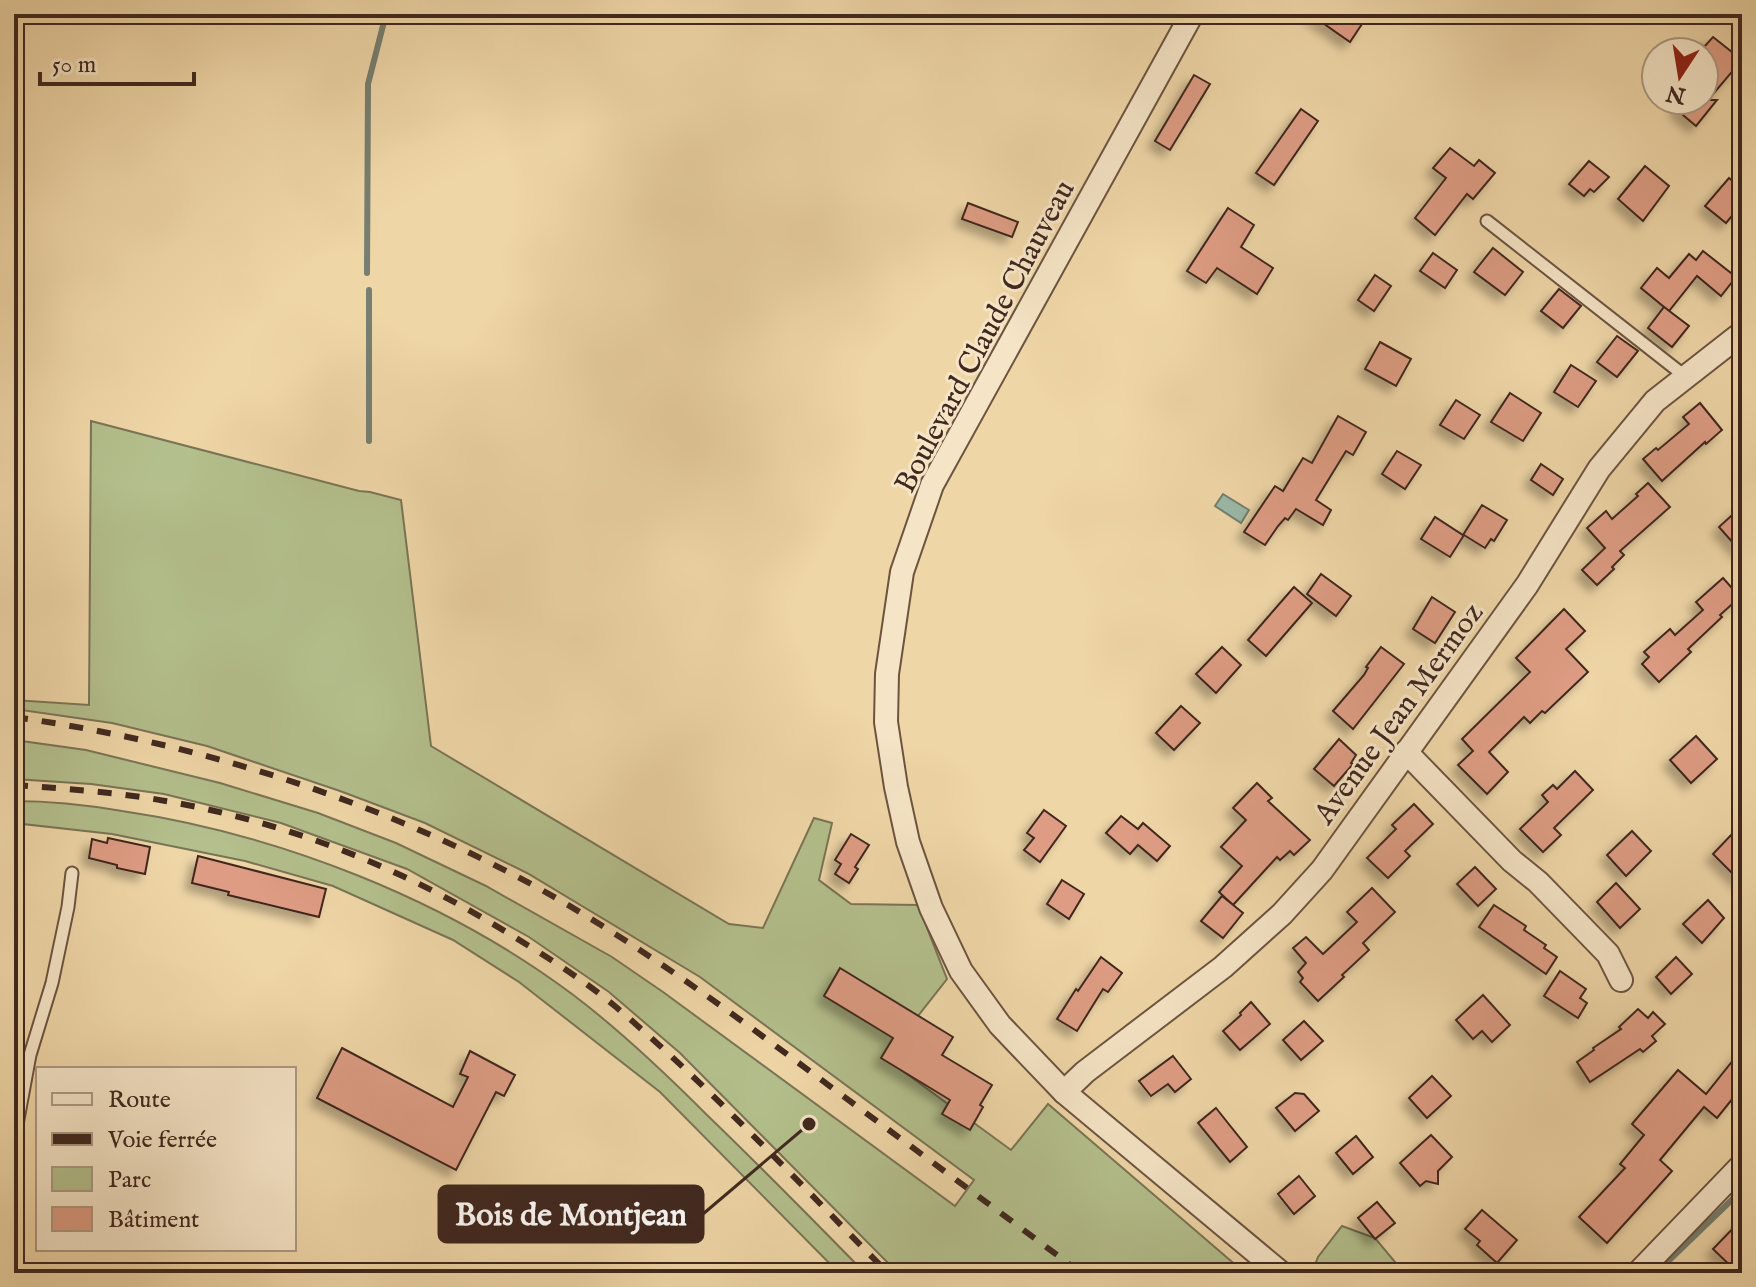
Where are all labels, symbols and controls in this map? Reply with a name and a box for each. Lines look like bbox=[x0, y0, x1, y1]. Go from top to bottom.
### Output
scale bar bbox=[40, 36, 194, 86]
north arrow bbox=[1640, 36, 1720, 116]
text: 50 m bbox=[52, 50, 96, 81]
text: N bbox=[1664, 78, 1689, 109]
street label: Boulevard Claude Chauveau bbox=[887, 174, 1084, 500]
street label: Avenue Jean Mermoz bbox=[1306, 596, 1493, 833]
legend bbox=[36, 1067, 296, 1251]
text: Route bbox=[108, 1085, 171, 1116]
text: Voie ferrée bbox=[107, 1125, 217, 1156]
text: Parc bbox=[108, 1165, 151, 1196]
callout: Bois de Montjean bbox=[439, 1186, 703, 1242]
text: Bois de Montjean bbox=[455, 1196, 687, 1237]
text: Bâtiment bbox=[108, 1205, 199, 1236]

